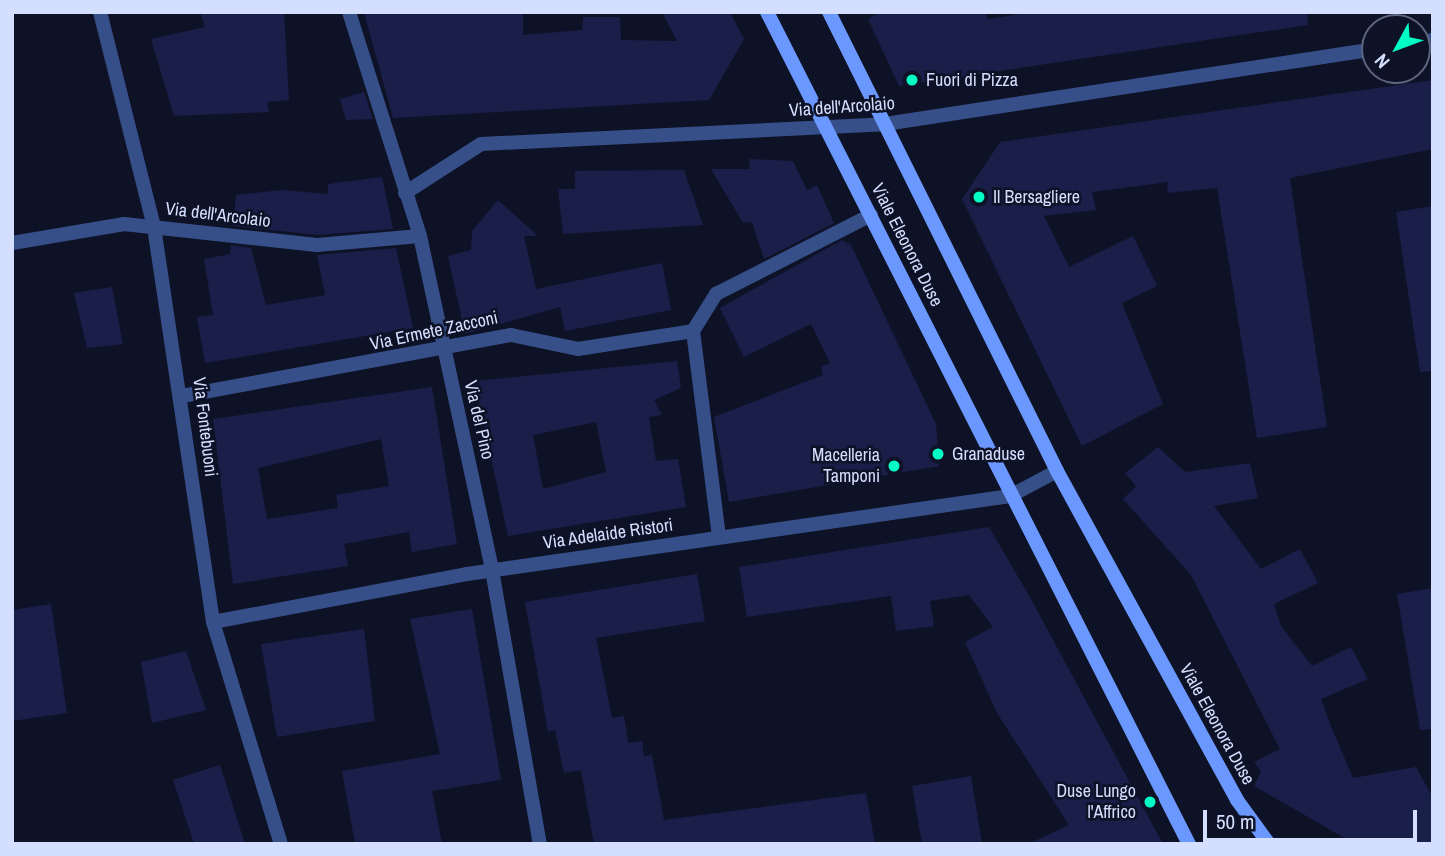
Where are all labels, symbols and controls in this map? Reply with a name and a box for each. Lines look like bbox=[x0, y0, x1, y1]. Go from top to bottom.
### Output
north arrow bbox=[1361, 14, 1431, 84]
text: N bbox=[1368, 49, 1395, 74]
place label: Fuori di Pizza bbox=[926, 69, 1018, 91]
marker: Fuori di Pizza bbox=[904, 72, 920, 88]
street label: Via dell'Arcolaio bbox=[788, 93, 896, 121]
street label: Viale Eleonora Duse bbox=[867, 180, 947, 310]
place label: Il Bersagliere bbox=[993, 186, 1080, 208]
marker: Il Bersagliere bbox=[971, 189, 987, 205]
street label: Via dell'Arcolaio bbox=[164, 198, 272, 232]
street label: Via Ermete Zacconi bbox=[368, 307, 500, 355]
street label: Via Fontebuoni bbox=[188, 376, 222, 478]
street label: Via del Pino bbox=[459, 379, 499, 461]
place label: Granaduse bbox=[952, 443, 1025, 465]
place label: Macelleria Tamponi bbox=[812, 445, 880, 488]
marker: Granaduse bbox=[930, 446, 946, 462]
marker: Macelleria Tamponi bbox=[886, 458, 902, 474]
street label: Via Adelaide Ristori bbox=[541, 514, 675, 554]
street label: Viale Eleonora Duse bbox=[1175, 660, 1259, 788]
place label: Duse Lungo l'Affrico bbox=[1056, 781, 1136, 824]
marker: Duse Lungo l'Affrico bbox=[1142, 794, 1158, 810]
scale bar bbox=[1207, 796, 1420, 840]
text: 50 m bbox=[1216, 807, 1254, 836]

